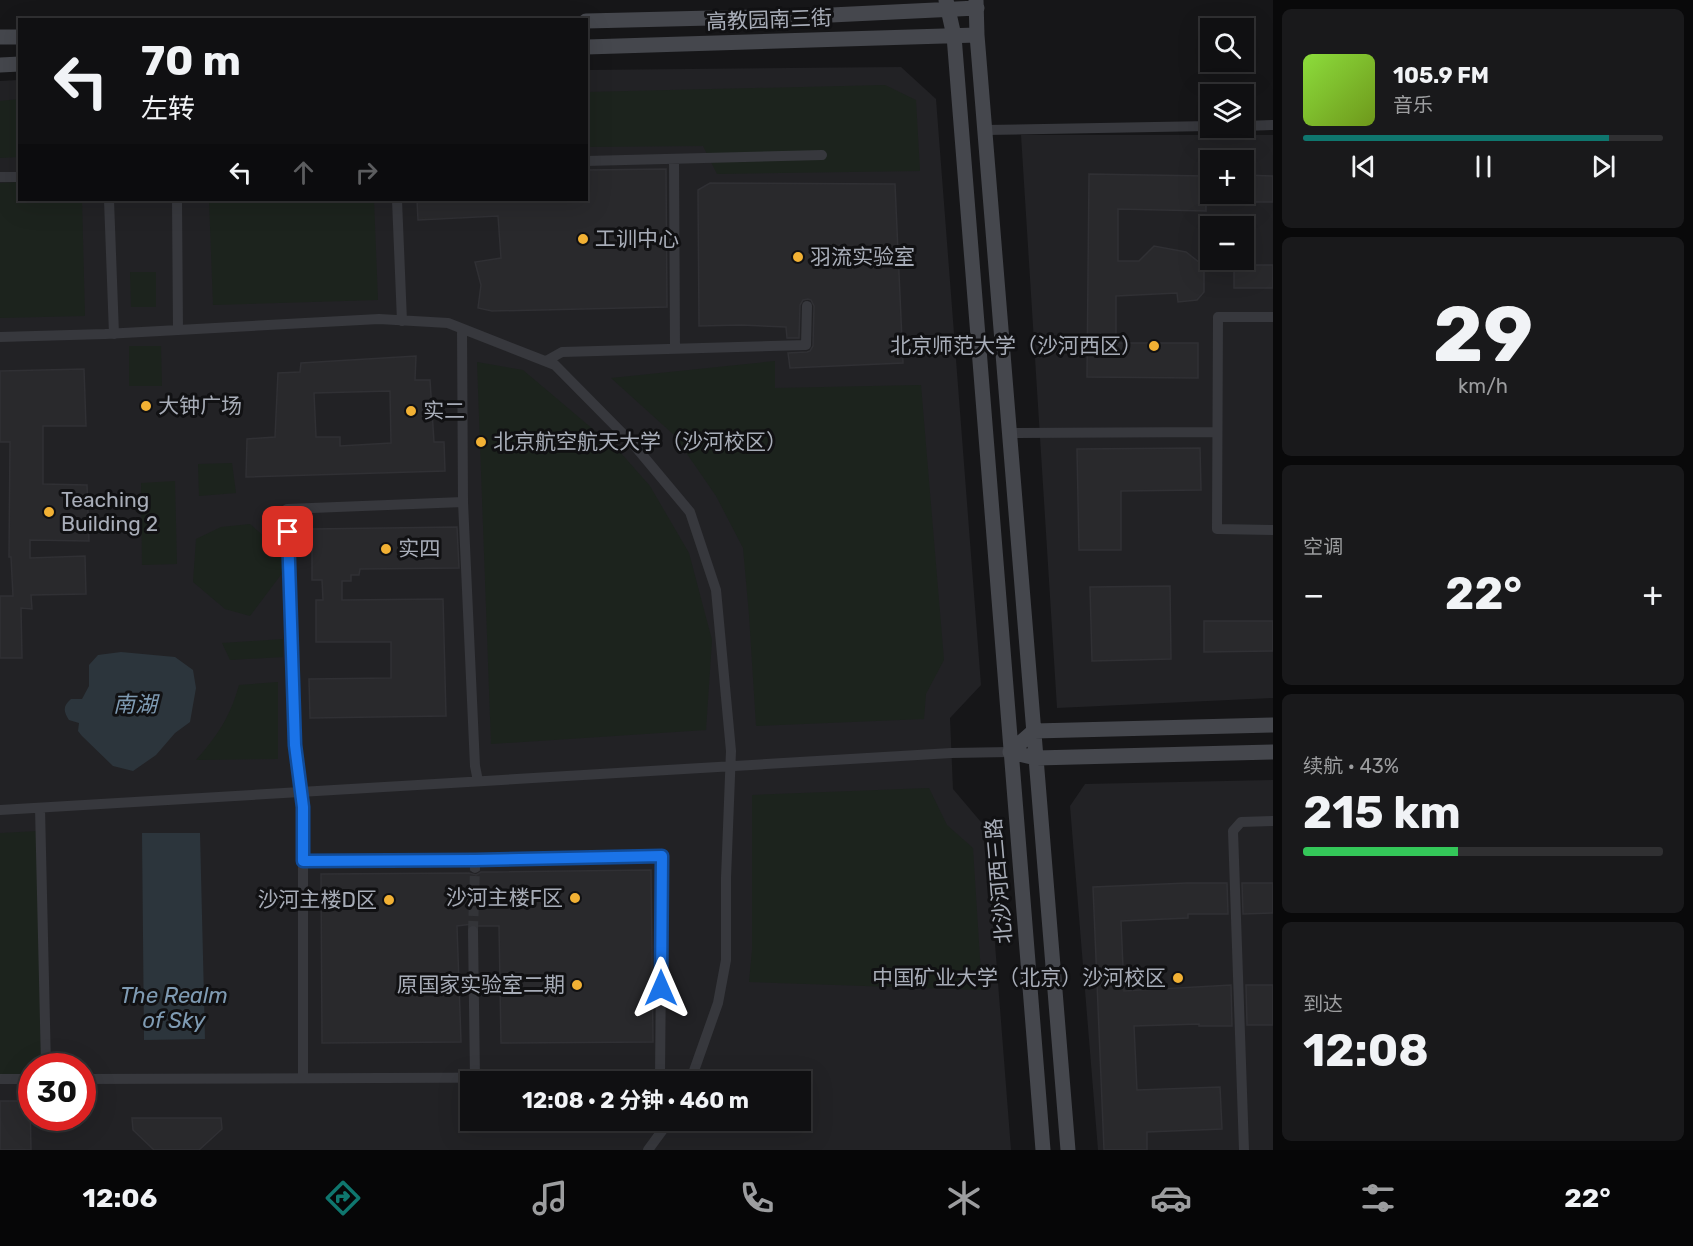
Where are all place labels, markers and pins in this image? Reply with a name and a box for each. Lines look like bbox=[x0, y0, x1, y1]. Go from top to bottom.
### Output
place label: 工训中心 bbox=[595, 226, 679, 251]
marker: 工训中心 bbox=[576, 232, 590, 246]
place label: 羽流实验室 bbox=[810, 244, 915, 269]
marker: 羽流实验室 bbox=[791, 250, 805, 264]
place label: 北京师范大学（沙河西区） bbox=[890, 333, 1142, 358]
marker: 北京师范大学（沙河西区） bbox=[1147, 339, 1161, 353]
place label: 大钟广场 bbox=[158, 393, 242, 418]
place label: 实二 bbox=[423, 398, 465, 423]
marker: 大钟广场 bbox=[139, 399, 153, 413]
marker: 实二 bbox=[404, 404, 418, 418]
place label: 北京航空航天大学（沙河校区） bbox=[493, 429, 787, 454]
marker: 北京航空航天大学（沙河校区） bbox=[474, 435, 488, 449]
place label: Teaching Building 2 bbox=[61, 487, 158, 536]
marker: Teaching Building 2 bbox=[42, 505, 56, 519]
pin bbox=[262, 506, 313, 557]
place label: 实四 bbox=[398, 536, 440, 561]
marker: 实四 bbox=[379, 542, 393, 556]
place label: 沙河主楼F区 bbox=[446, 885, 563, 910]
place label: 沙河主楼D区 bbox=[258, 887, 377, 912]
marker: 沙河主楼F区 bbox=[568, 891, 582, 905]
marker: 沙河主楼D区 bbox=[382, 893, 396, 907]
place label: 中国矿业大学（北京）沙河校区 bbox=[872, 965, 1166, 990]
marker: 中国矿业大学（北京）沙河校区 bbox=[1171, 971, 1185, 985]
place label: 原国家实验室二期 bbox=[397, 972, 565, 997]
marker: 原国家实验室二期 bbox=[570, 978, 584, 992]

